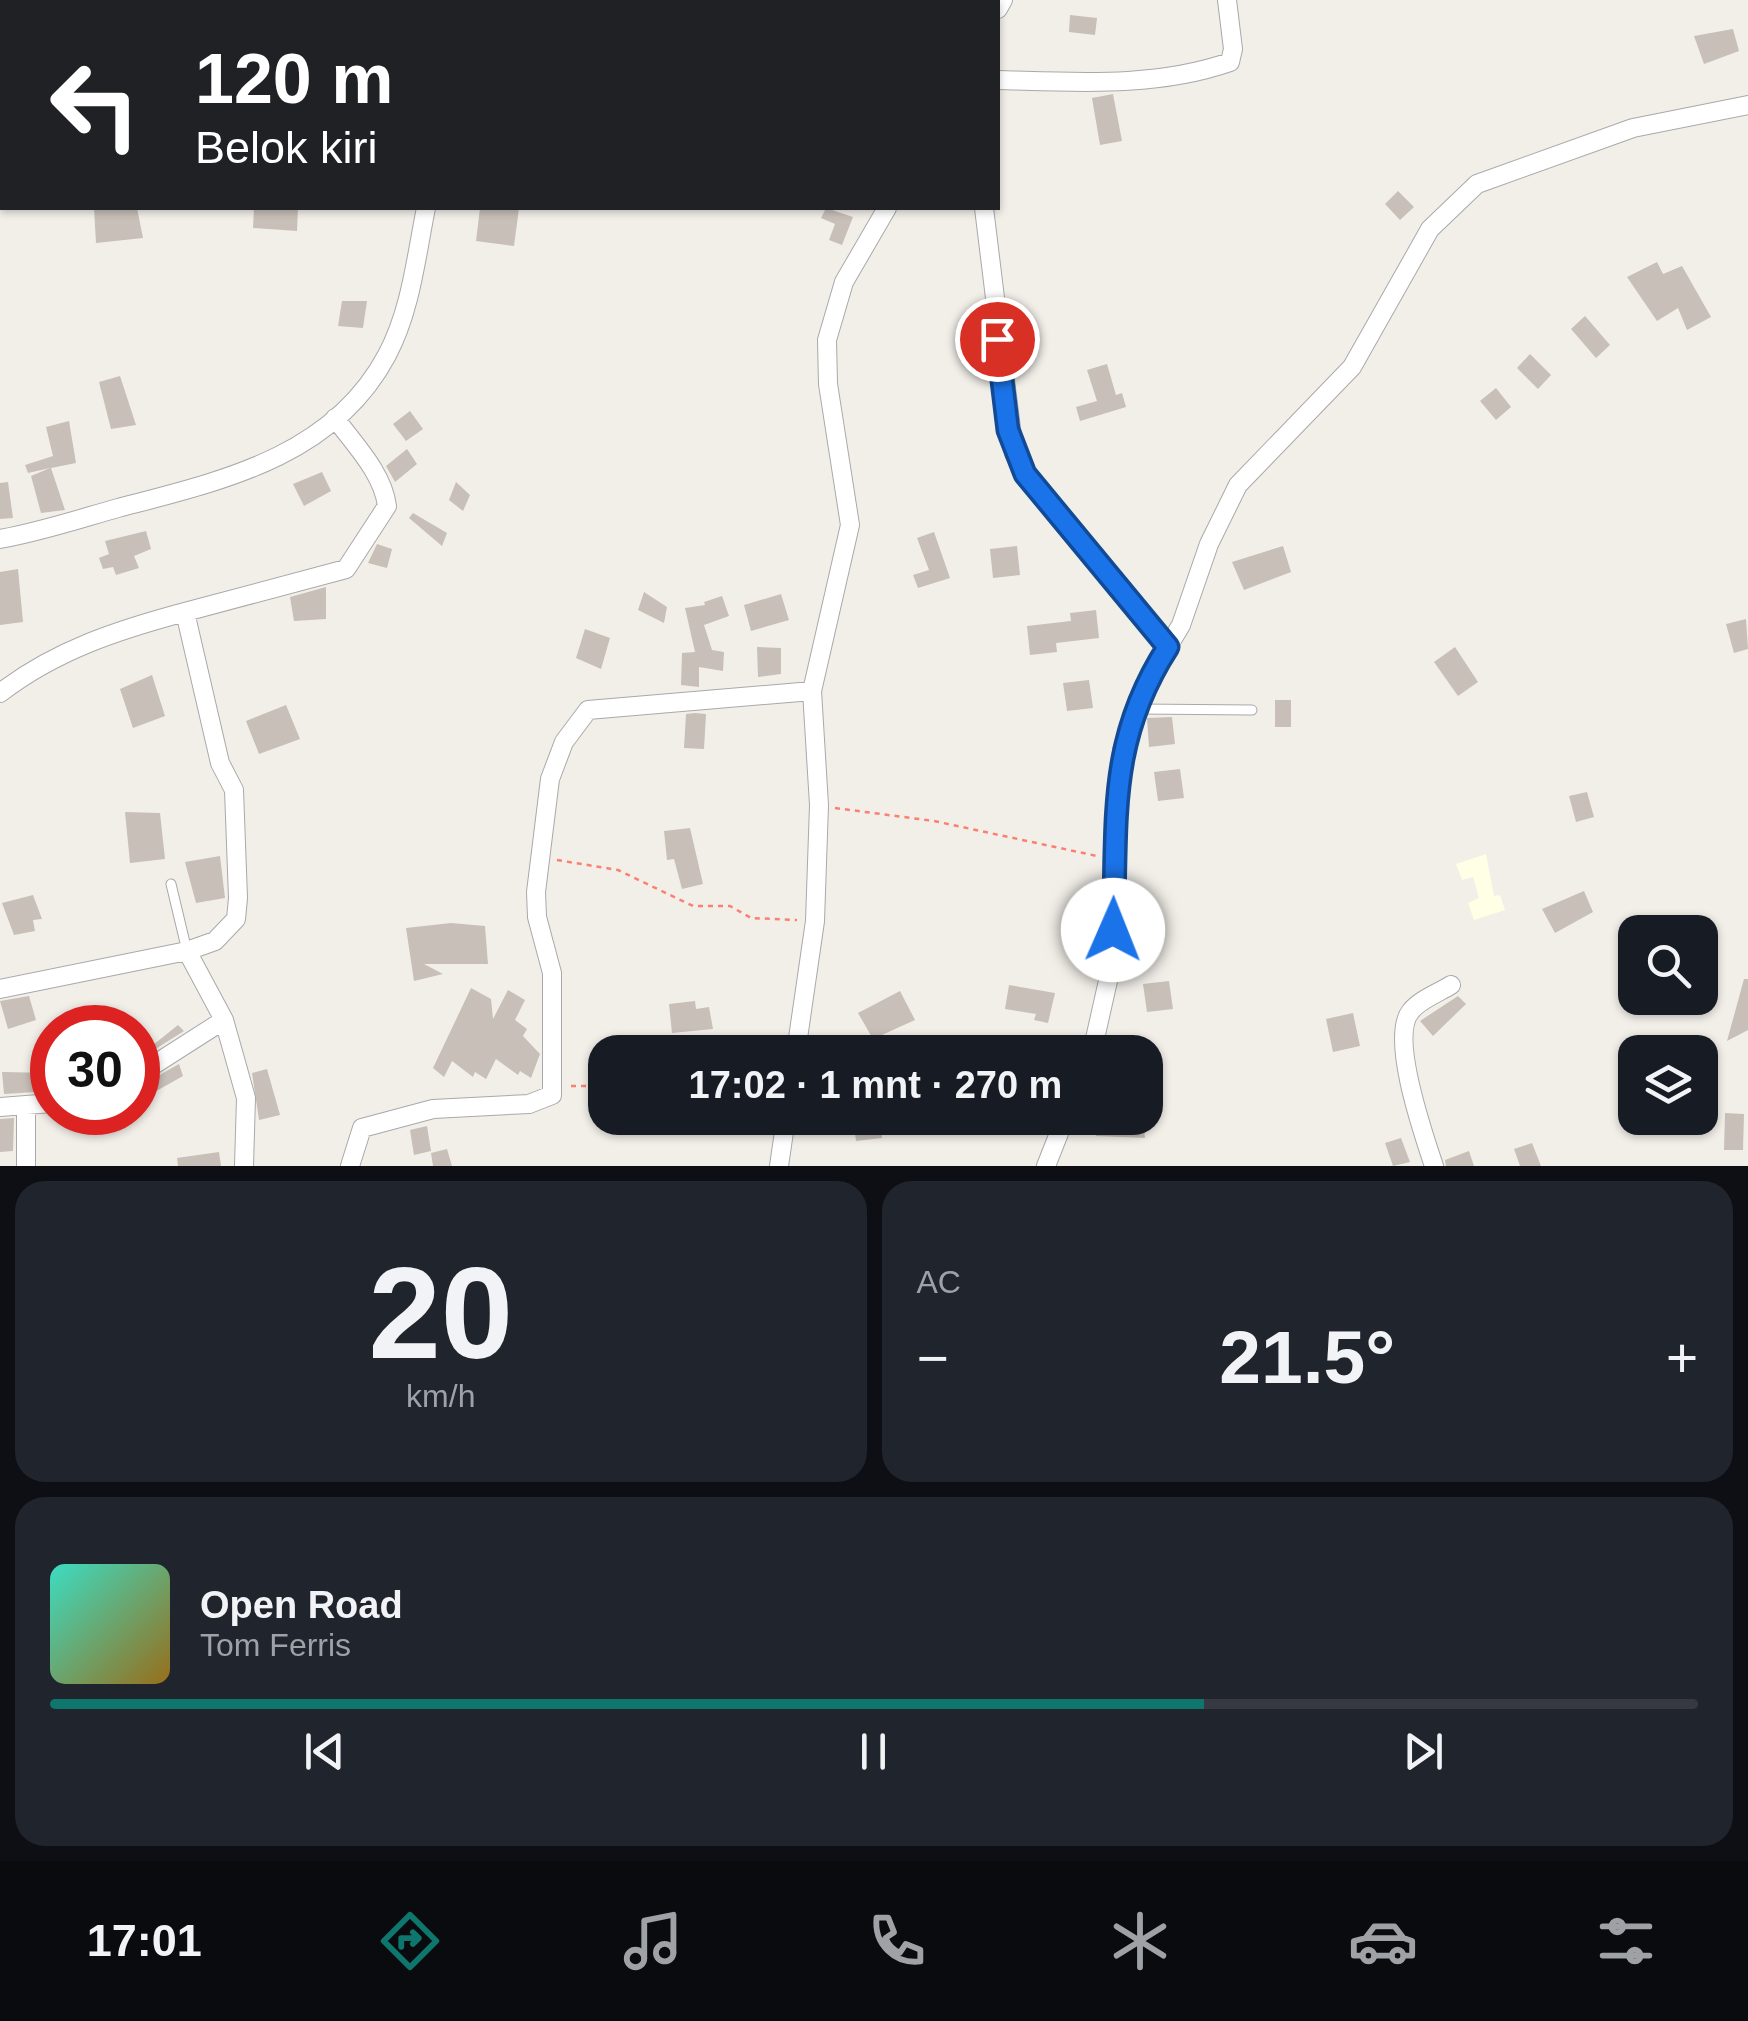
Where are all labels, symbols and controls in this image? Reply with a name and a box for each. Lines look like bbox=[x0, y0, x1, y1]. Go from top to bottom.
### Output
icon: left bbox=[30, 40, 160, 170]
text: 120 m bbox=[195, 40, 393, 118]
text: Belok kiri bbox=[195, 122, 378, 173]
pin bbox=[955, 297, 1040, 382]
icon: arrive bbox=[970, 312, 1025, 367]
position arrow bbox=[1061, 878, 1165, 982]
map controls bbox=[1618, 915, 1718, 1135]
button: search bbox=[1618, 915, 1718, 1015]
speed limit sign: 30 bbox=[30, 1005, 160, 1135]
button: layers bbox=[1618, 1035, 1718, 1135]
text: 17:02 · 1 mnt · 270 m bbox=[689, 1064, 1062, 1106]
text: 20 bbox=[368, 1240, 513, 1386]
text: AC bbox=[917, 1264, 961, 1300]
text: 21.5° bbox=[1219, 1315, 1395, 1399]
text: − bbox=[917, 1327, 949, 1389]
text: + bbox=[1666, 1327, 1698, 1389]
text: km/h bbox=[406, 1378, 475, 1414]
text: Open Road bbox=[200, 1584, 403, 1626]
text: Tom Ferris bbox=[200, 1627, 351, 1663]
icon: previous bbox=[297, 1724, 352, 1779]
icon: pause bbox=[846, 1724, 901, 1779]
icon: next bbox=[1396, 1724, 1451, 1779]
icon: directions bbox=[375, 1906, 445, 1976]
icon: music bbox=[618, 1906, 688, 1976]
icon: phone bbox=[862, 1906, 932, 1976]
icon: climate bbox=[1105, 1906, 1175, 1976]
icon: car bbox=[1348, 1906, 1418, 1976]
icon: filters bbox=[1591, 1906, 1661, 1976]
text: 17:01 bbox=[87, 1915, 202, 1966]

